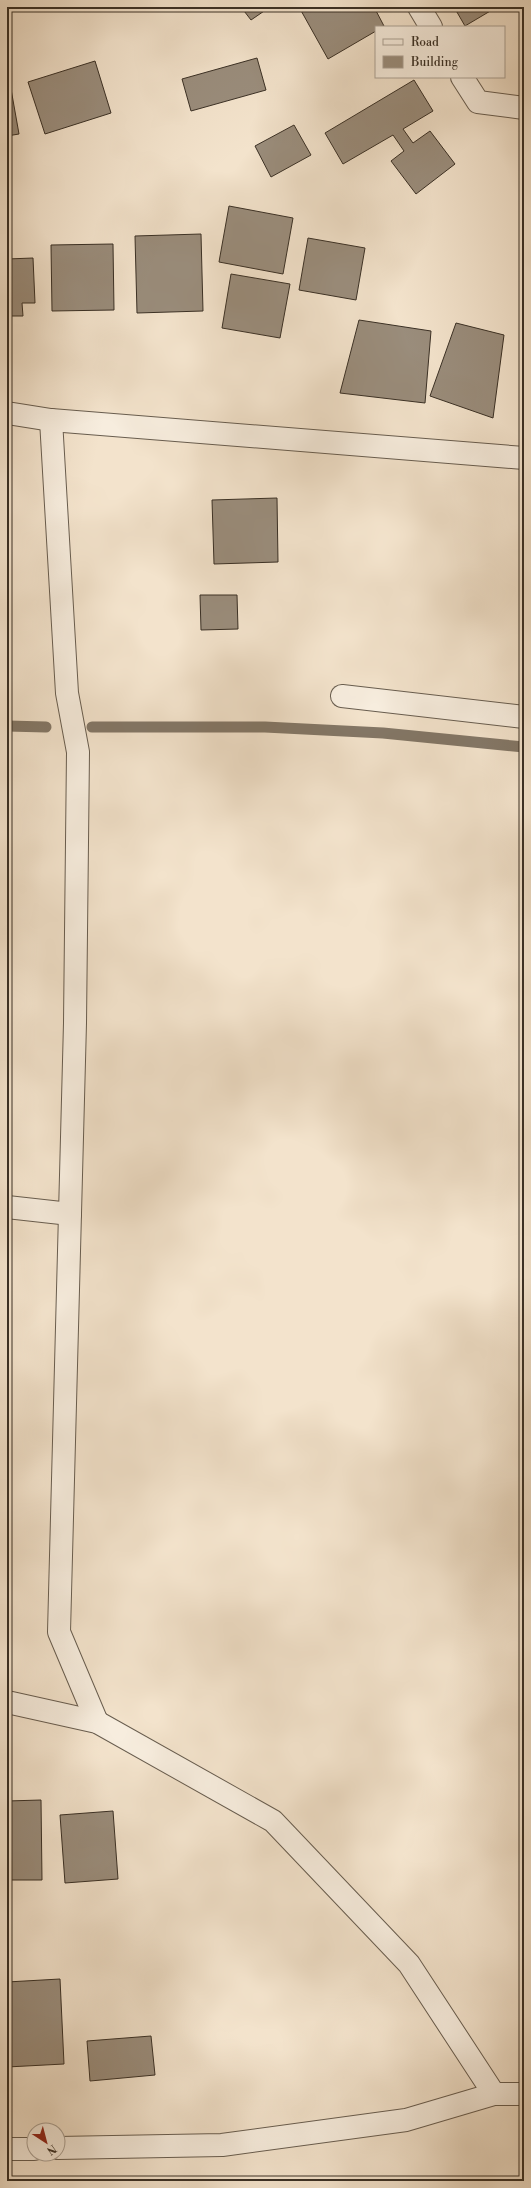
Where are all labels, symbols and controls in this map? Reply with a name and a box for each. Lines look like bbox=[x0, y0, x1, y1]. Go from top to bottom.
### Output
legend bbox=[375, 26, 505, 78]
text: Road bbox=[411, 35, 439, 50]
text: Building bbox=[410, 55, 459, 70]
north arrow bbox=[26, 2122, 66, 2162]
text: N bbox=[43, 2141, 59, 2158]

